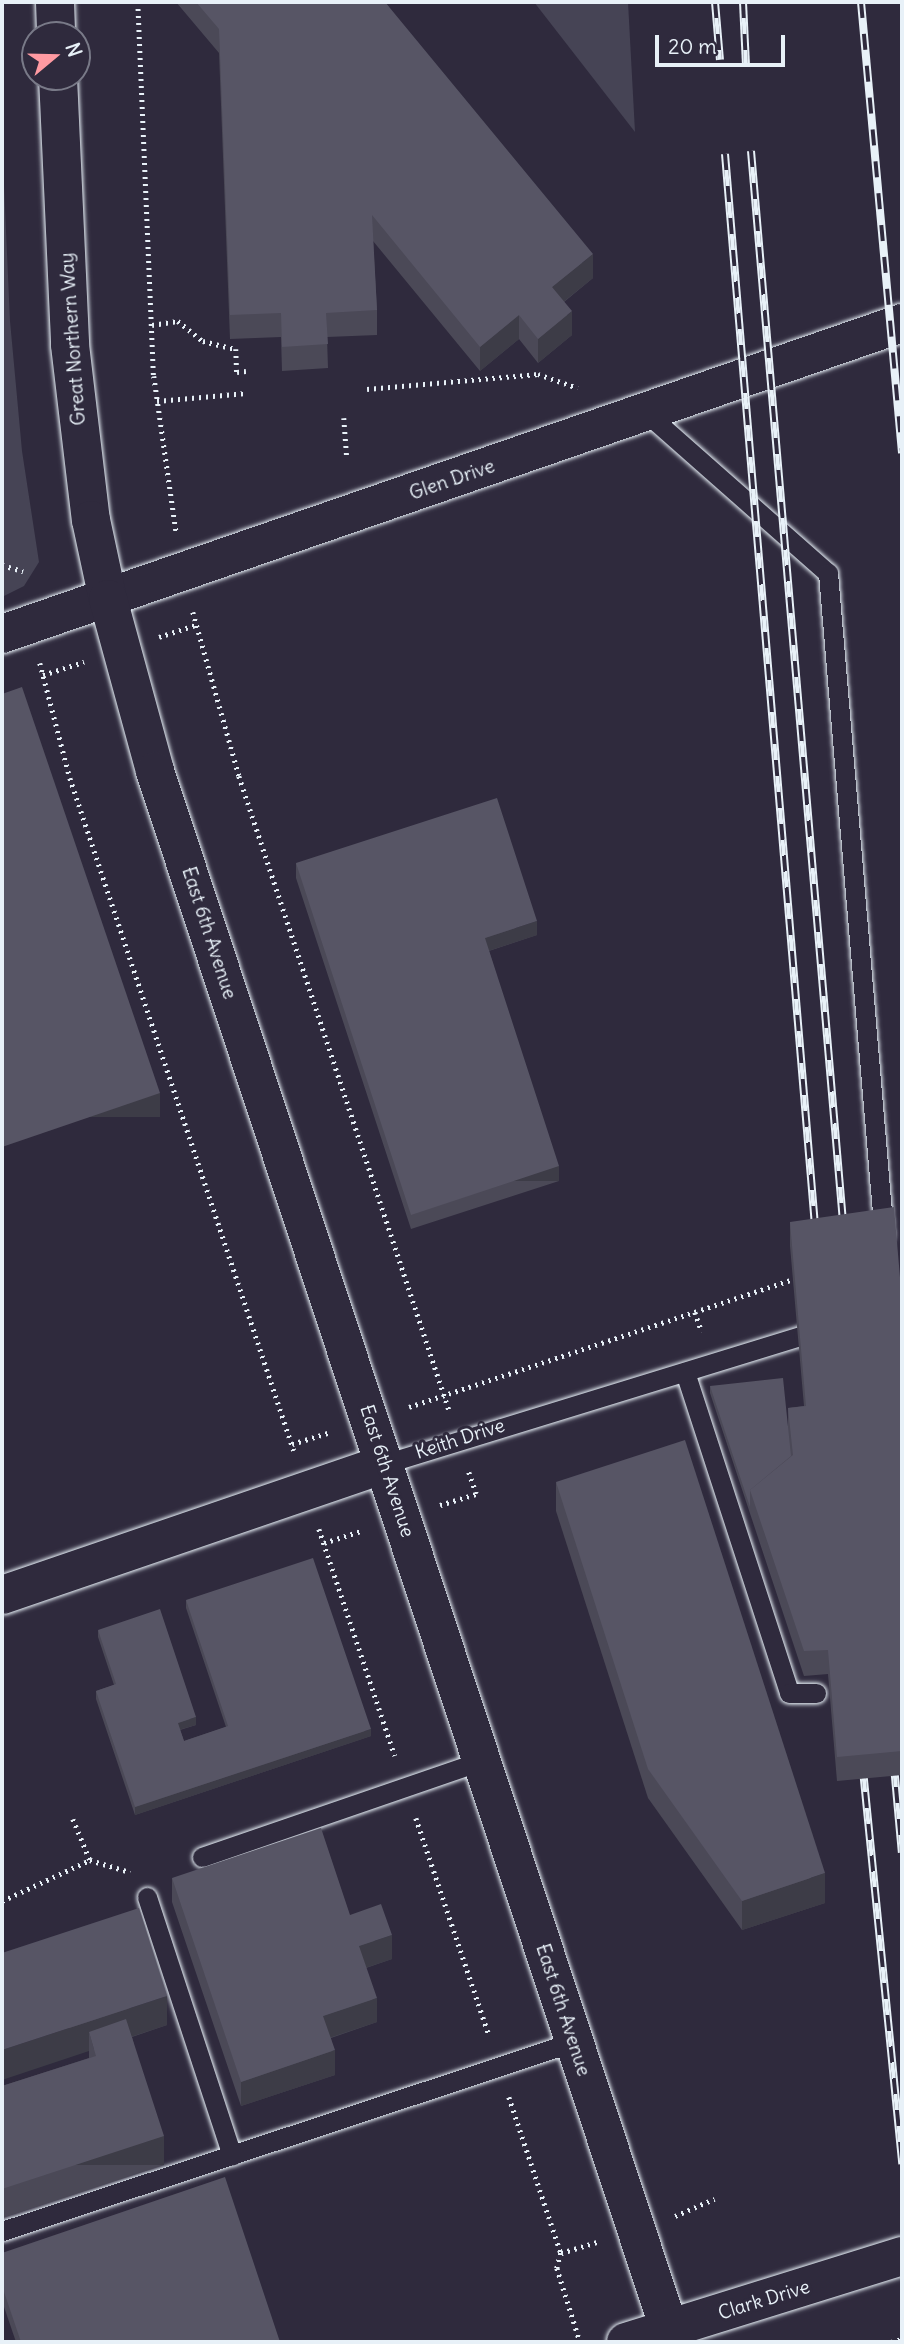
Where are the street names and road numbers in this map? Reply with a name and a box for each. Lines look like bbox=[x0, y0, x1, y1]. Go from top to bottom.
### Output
street label: Great Northern Way bbox=[56, 252, 90, 426]
street label: Glen Drive bbox=[406, 455, 498, 505]
street label: East 6th Avenue bbox=[177, 864, 241, 1002]
street label: East 6th Avenue bbox=[355, 1402, 419, 1540]
street label: Keith Drive bbox=[412, 1414, 508, 1464]
street label: East 6th Avenue bbox=[531, 1941, 595, 2079]
street label: Clark Drive bbox=[715, 2275, 813, 2325]

